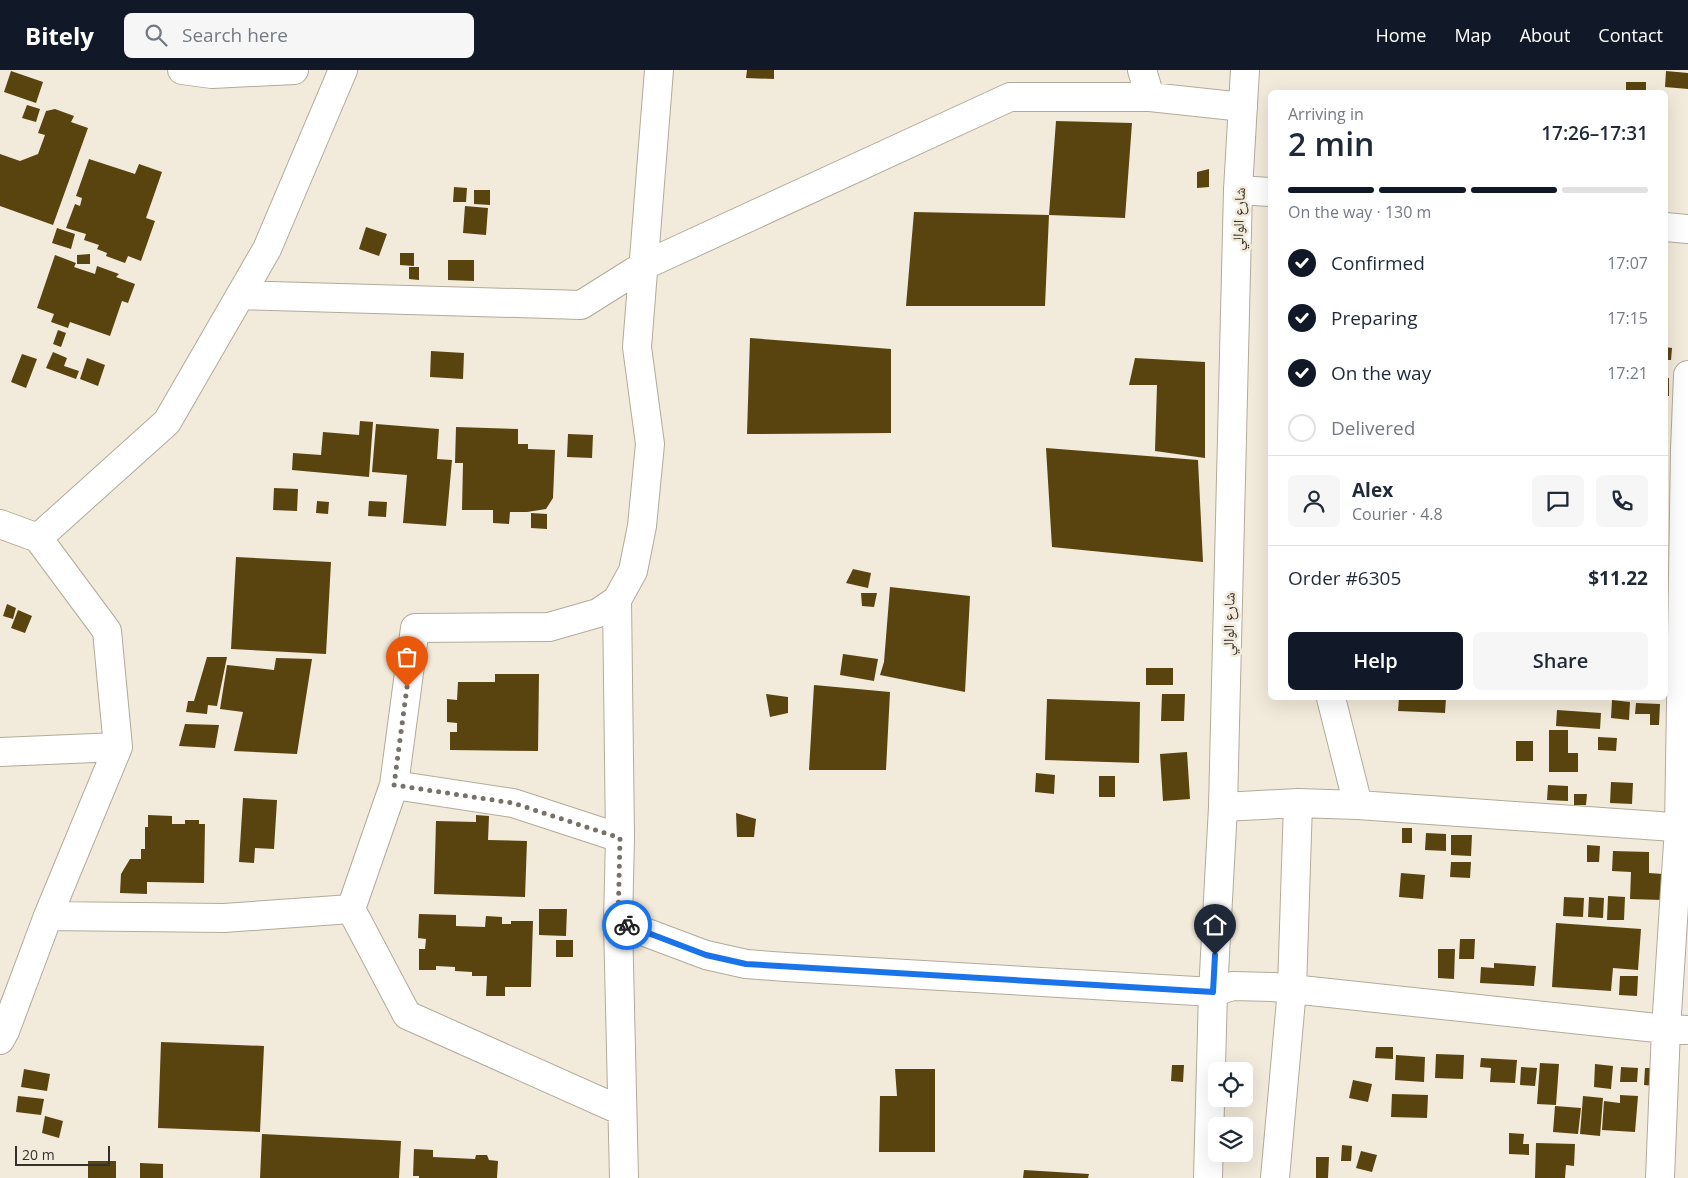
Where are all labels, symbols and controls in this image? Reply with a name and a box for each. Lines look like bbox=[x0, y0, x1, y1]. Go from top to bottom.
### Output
search box bbox=[124, 13, 474, 58]
text: Bitely bbox=[25, 19, 94, 52]
icon: search bbox=[142, 21, 170, 49]
text: Search here bbox=[182, 22, 288, 48]
text: Home bbox=[1376, 23, 1426, 47]
text: Map bbox=[1454, 23, 1492, 47]
text: About bbox=[1520, 23, 1570, 47]
text: Contact bbox=[1598, 23, 1663, 47]
text: Arriving in bbox=[1288, 103, 1364, 125]
text: 17:26–17:31 bbox=[1541, 120, 1648, 146]
text: 2 min bbox=[1288, 122, 1374, 165]
street label: شارع الوالي bbox=[1227, 187, 1252, 251]
text: On the way · 130 m bbox=[1288, 201, 1431, 223]
icon: check bbox=[1288, 249, 1316, 277]
text: Confirmed bbox=[1331, 250, 1425, 276]
text: 17:07 bbox=[1607, 252, 1648, 274]
icon: check bbox=[1288, 304, 1316, 332]
text: Preparing bbox=[1331, 305, 1418, 331]
text: 17:15 bbox=[1607, 307, 1648, 329]
icon: check bbox=[1288, 359, 1316, 387]
text: On the way bbox=[1331, 360, 1431, 386]
text: 17:21 bbox=[1607, 362, 1648, 384]
text: Delivered bbox=[1331, 415, 1415, 441]
button: person bbox=[1288, 475, 1340, 527]
button: chat bbox=[1532, 475, 1584, 527]
button: phone bbox=[1596, 475, 1648, 527]
text: Alex bbox=[1352, 477, 1393, 503]
text: Courier · 4.8 bbox=[1352, 503, 1443, 525]
text: Order #6305 bbox=[1288, 565, 1401, 591]
text: $11.22 bbox=[1588, 565, 1648, 591]
street label: شارع الوالي bbox=[1217, 592, 1241, 656]
button: Help bbox=[1288, 632, 1463, 690]
button: Share bbox=[1473, 632, 1648, 690]
pin bbox=[386, 636, 428, 687]
icon: bag bbox=[393, 643, 421, 671]
courier bbox=[602, 900, 652, 950]
pin bbox=[1194, 904, 1236, 955]
icon: bike bbox=[613, 911, 641, 939]
icon: home bbox=[1201, 911, 1229, 939]
map controls bbox=[1208, 1062, 1253, 1162]
button: locate bbox=[1208, 1062, 1253, 1107]
button: layers bbox=[1208, 1117, 1253, 1162]
scale bar bbox=[15, 1143, 110, 1166]
text: 20 m bbox=[22, 1145, 55, 1164]

